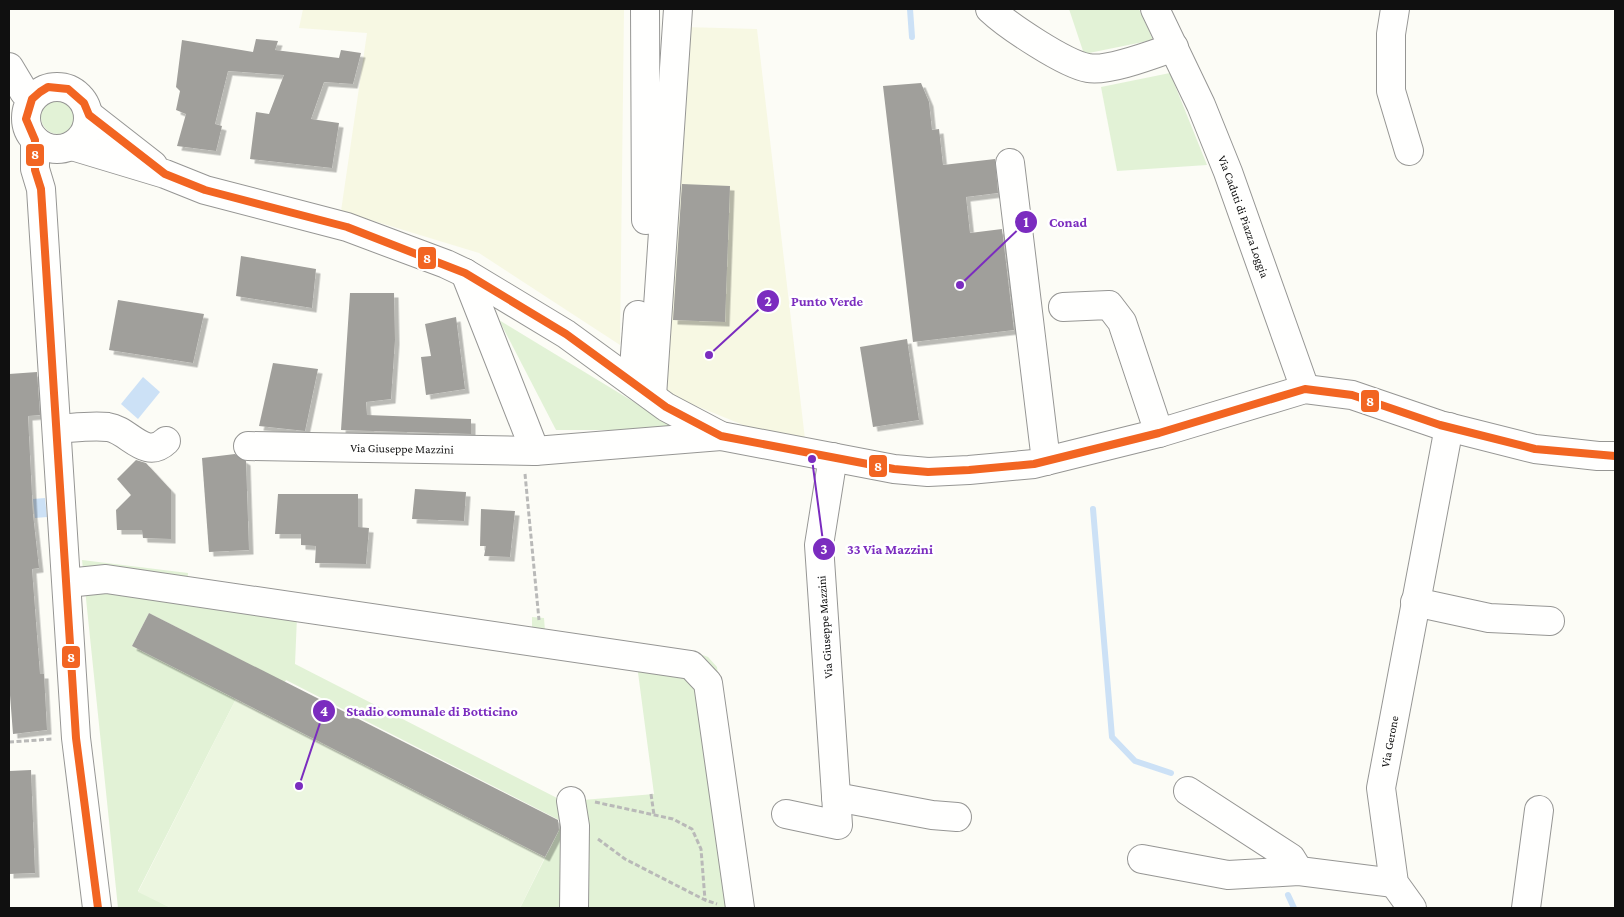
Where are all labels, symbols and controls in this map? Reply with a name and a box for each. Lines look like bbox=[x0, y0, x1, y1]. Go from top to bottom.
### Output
line badge: 8 bbox=[25, 143, 45, 167]
text: 8 bbox=[31, 146, 39, 162]
street label: Via Caduti di Piazza Loggia bbox=[1215, 153, 1272, 280]
callout: Conad bbox=[1014, 207, 1097, 236]
text: 1 bbox=[1023, 214, 1029, 230]
text: Conad bbox=[1049, 214, 1087, 230]
line badge: 8 bbox=[417, 246, 437, 270]
text: 8 bbox=[423, 250, 431, 266]
callout: Punto Verde bbox=[756, 287, 873, 316]
text: 2 bbox=[764, 293, 772, 309]
text: Punto Verde bbox=[791, 293, 864, 309]
line badge: 8 bbox=[1360, 389, 1380, 413]
text: 8 bbox=[1366, 393, 1374, 409]
street label: Via Giuseppe Mazzini bbox=[350, 441, 454, 457]
line badge: 8 bbox=[868, 454, 888, 478]
text: 8 bbox=[874, 458, 882, 474]
callout: 33 Via Mazzini bbox=[812, 534, 943, 563]
text: 3 bbox=[820, 541, 828, 557]
text: 33 Via Mazzini bbox=[847, 541, 933, 557]
street label: Via Giuseppe Mazzini bbox=[814, 575, 836, 679]
line badge: 8 bbox=[61, 645, 81, 669]
text: 8 bbox=[67, 649, 75, 665]
callout: Stadio comunale di Botticino bbox=[311, 696, 528, 725]
text: 4 bbox=[320, 703, 328, 719]
text: Stadio comunale di Botticino bbox=[346, 703, 518, 719]
street label: Via Gerone bbox=[1378, 715, 1401, 768]

